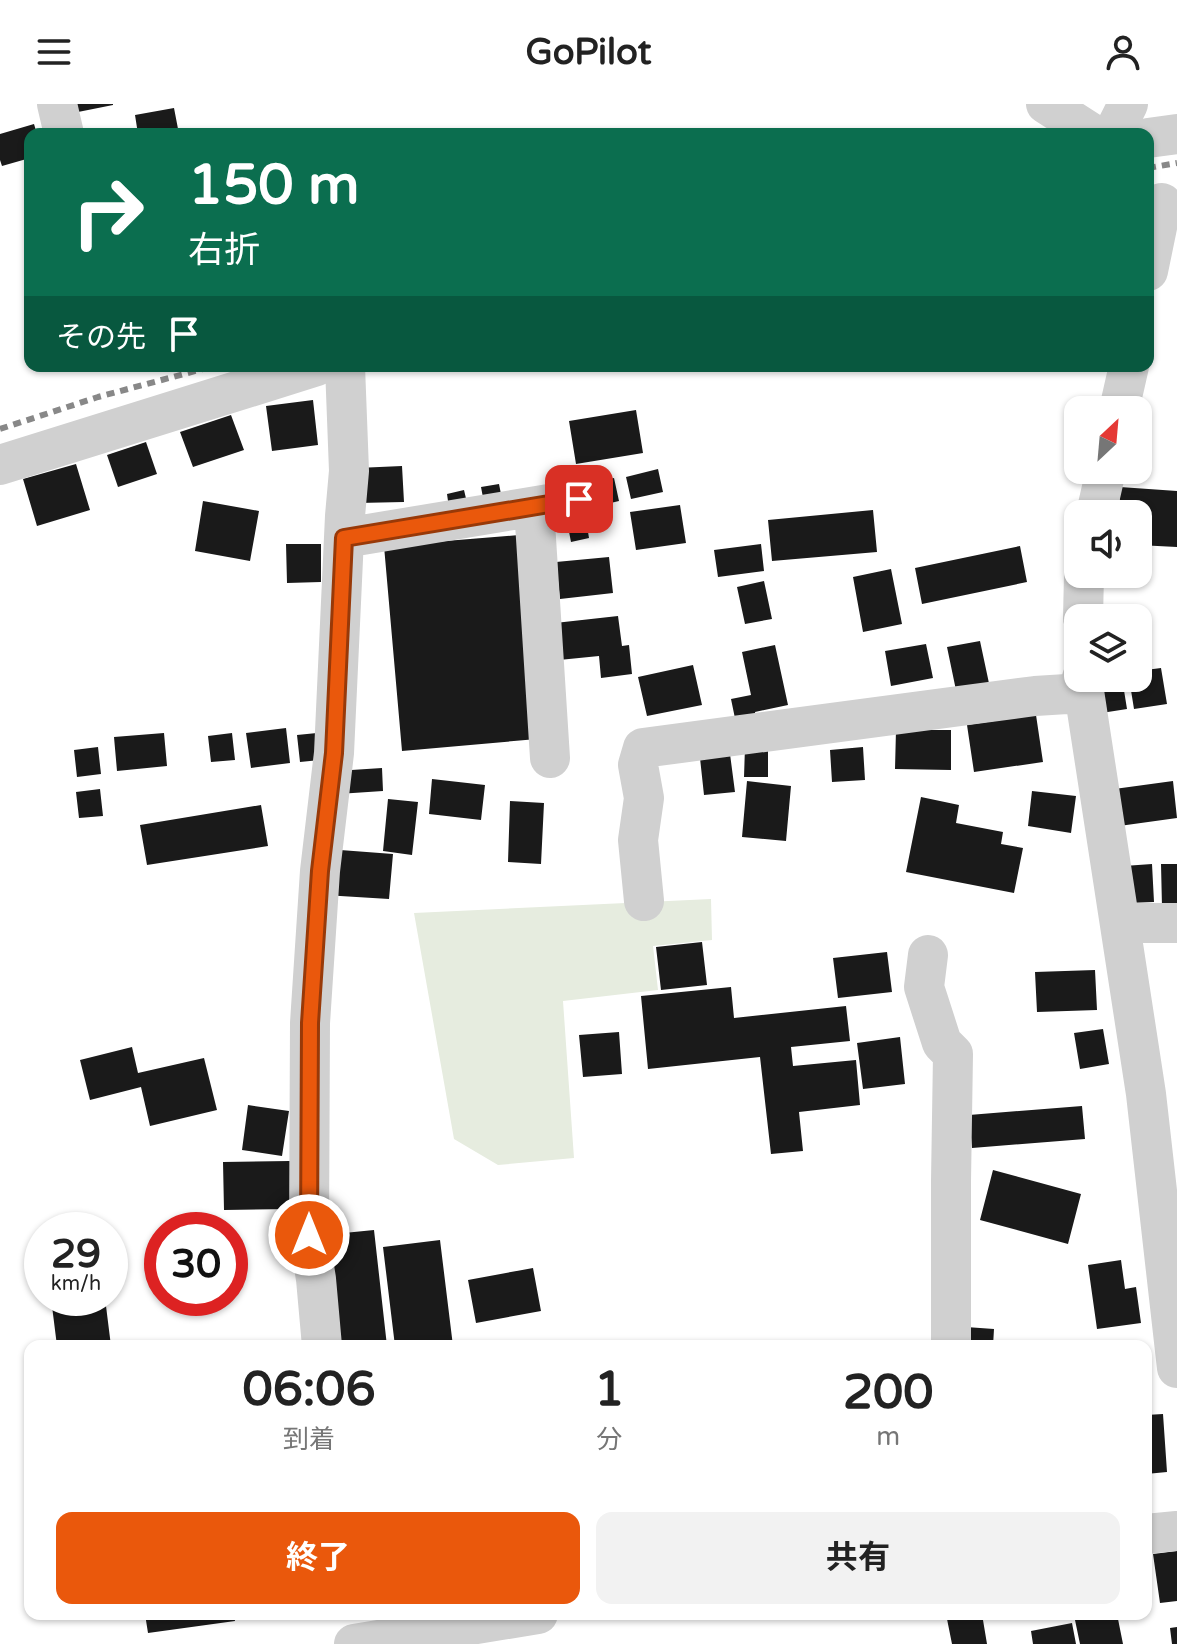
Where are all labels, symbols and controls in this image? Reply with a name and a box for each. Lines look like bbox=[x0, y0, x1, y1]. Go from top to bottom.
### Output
icon: menu bbox=[32, 30, 76, 74]
icon: person bbox=[1101, 30, 1145, 74]
text: GoPilot bbox=[526, 31, 651, 74]
text: 150 m bbox=[188, 152, 359, 219]
icon: right bbox=[56, 160, 160, 264]
text: 右折 bbox=[188, 229, 260, 272]
icon: arrive bbox=[162, 312, 206, 356]
text: その先 bbox=[56, 319, 146, 356]
north arrow bbox=[1064, 396, 1152, 484]
map controls bbox=[1064, 396, 1152, 692]
pin bbox=[545, 465, 613, 533]
icon: arrive bbox=[557, 477, 601, 521]
button: sound bbox=[1064, 500, 1152, 588]
button: layers bbox=[1064, 604, 1152, 692]
position arrow bbox=[267, 1193, 351, 1277]
speed limit sign: 30 bbox=[144, 1212, 248, 1316]
text: 29 bbox=[51, 1230, 101, 1278]
text: km/h bbox=[51, 1272, 101, 1296]
text: 06:06 bbox=[243, 1361, 376, 1419]
text: 1 bbox=[594, 1361, 624, 1419]
text: 200 bbox=[843, 1364, 933, 1422]
text: m bbox=[876, 1421, 900, 1452]
text: 到着 bbox=[283, 1424, 335, 1455]
text: 分 bbox=[596, 1424, 622, 1455]
button: 終了 bbox=[56, 1512, 580, 1604]
button: 共有 bbox=[596, 1512, 1120, 1604]

